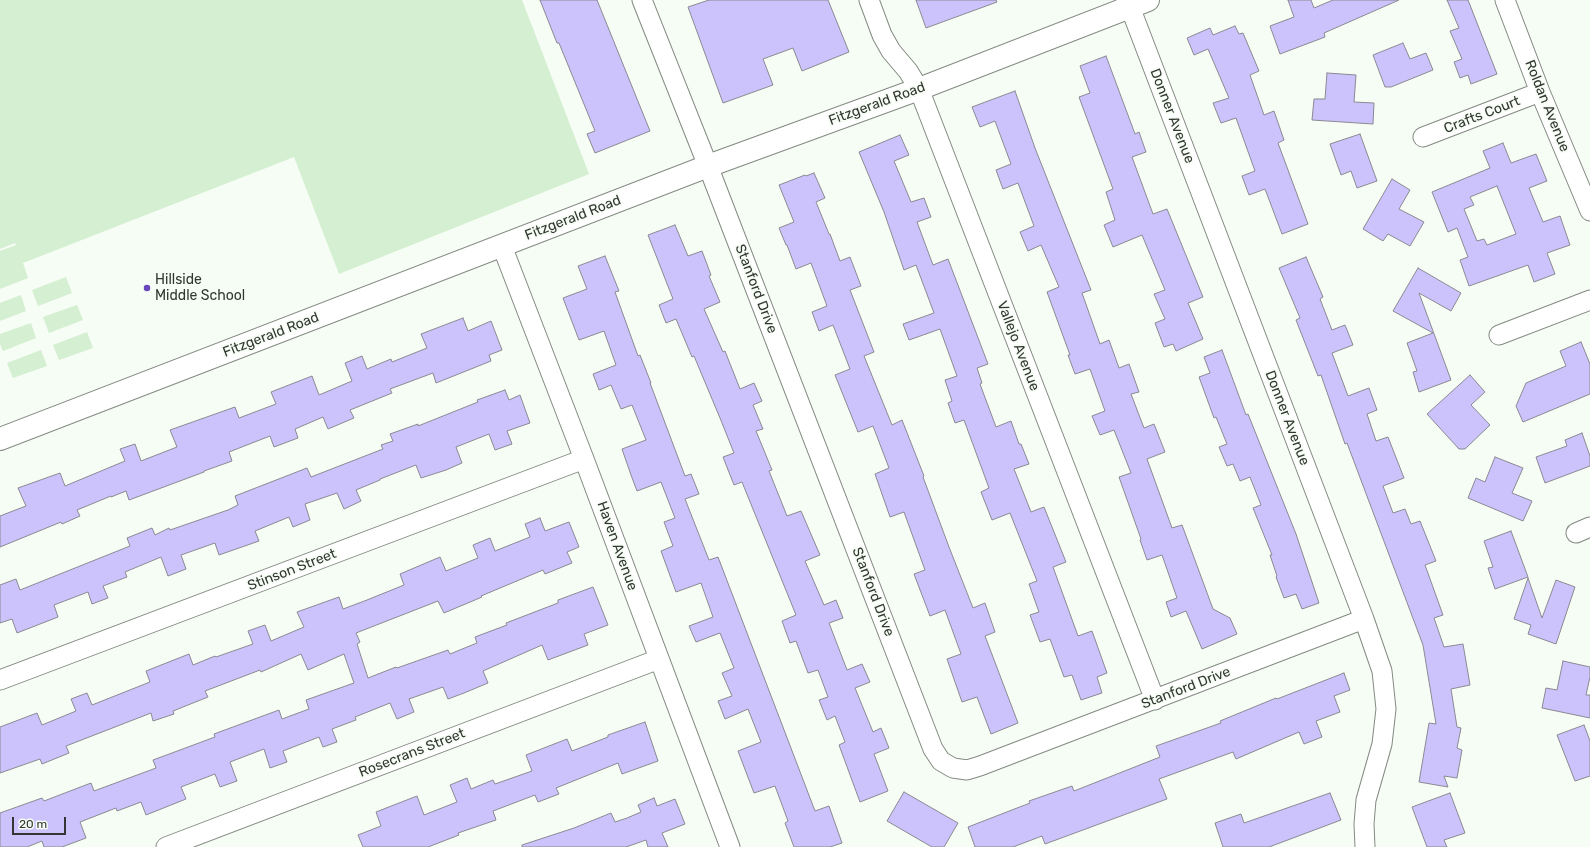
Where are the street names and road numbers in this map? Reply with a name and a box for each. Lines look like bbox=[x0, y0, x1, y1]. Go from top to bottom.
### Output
street label: Roldan Avenue bbox=[1521, 58, 1573, 154]
street label: Donner Avenue bbox=[1146, 66, 1198, 166]
street label: Fitzgerald Road bbox=[826, 79, 928, 129]
street label: Crafts Court bbox=[1442, 93, 1522, 137]
street label: Fitzgerald Road bbox=[523, 192, 623, 244]
street label: Stanford Drive bbox=[731, 242, 781, 336]
street label: Vallejo Avenue bbox=[993, 299, 1043, 393]
street label: Fitzgerald Road bbox=[221, 309, 321, 361]
street label: Donner Avenue bbox=[1261, 368, 1313, 468]
street label: Haven Avenue bbox=[593, 499, 641, 593]
street label: Stinson Street bbox=[245, 545, 339, 595]
street label: Stanford Drive bbox=[848, 545, 898, 639]
street label: Stanford Drive bbox=[1139, 663, 1233, 713]
street label: Rosecrans Street bbox=[357, 725, 467, 781]

